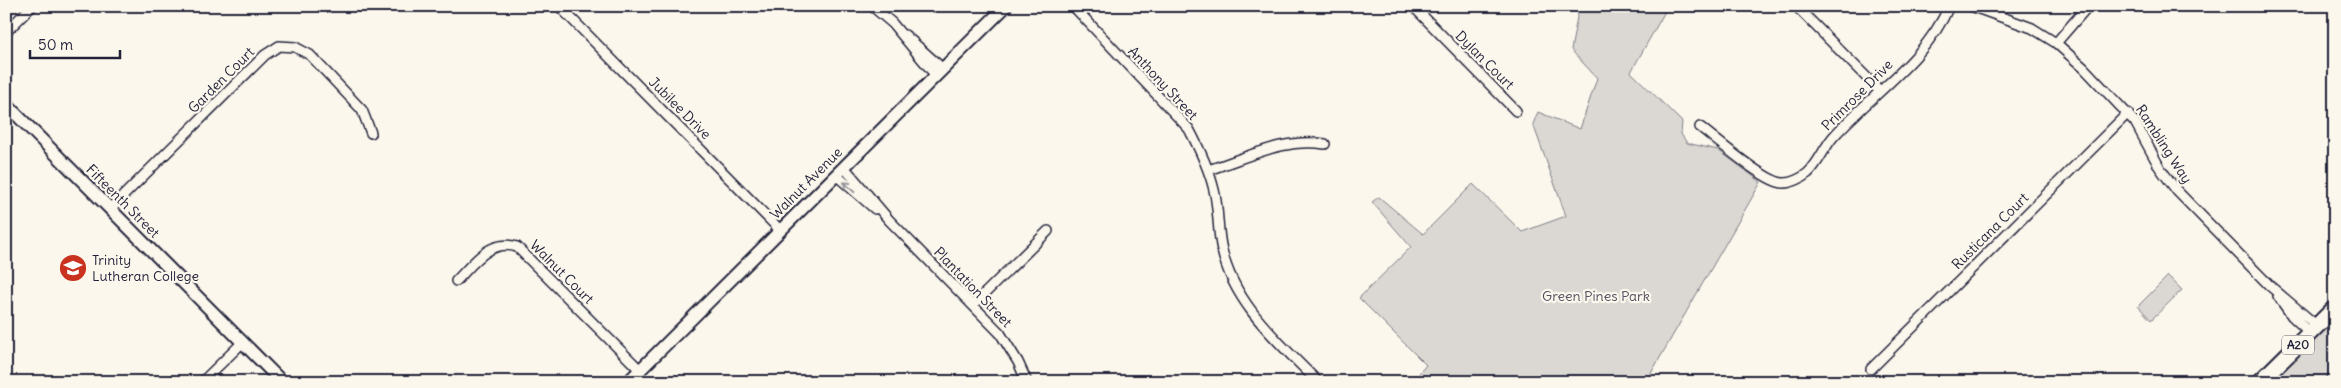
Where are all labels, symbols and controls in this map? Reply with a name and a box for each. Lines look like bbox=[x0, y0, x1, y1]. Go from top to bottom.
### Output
street label: Dylan Court bbox=[1452, 27, 1518, 93]
scale bar bbox=[30, 28, 120, 60]
text: 50 m bbox=[38, 35, 73, 54]
street label: Anthony Street bbox=[1124, 42, 1202, 124]
street label: Garden Court bbox=[184, 43, 258, 117]
street label: Primrose Drive bbox=[1818, 56, 1896, 134]
street label: Jubilee Drive bbox=[645, 73, 715, 143]
street label: Rambling Way bbox=[2132, 101, 2196, 187]
street label: Walnut Avenue bbox=[766, 143, 846, 223]
street label: Fifteenth Street bbox=[82, 160, 164, 242]
one-way arrow bbox=[842, 181, 855, 193]
street label: Rusticana Court bbox=[1948, 189, 2032, 273]
street label: Walnut Court bbox=[526, 236, 598, 308]
street label: Plantation Street bbox=[930, 243, 1016, 331]
place label: Trinity Lutheran College bbox=[92, 251, 199, 285]
school or university icon: Trinity Lutheran College bbox=[58, 253, 88, 283]
park label: Green Pines Park bbox=[1542, 287, 1650, 305]
road number: A20 bbox=[2282, 336, 2314, 354]

